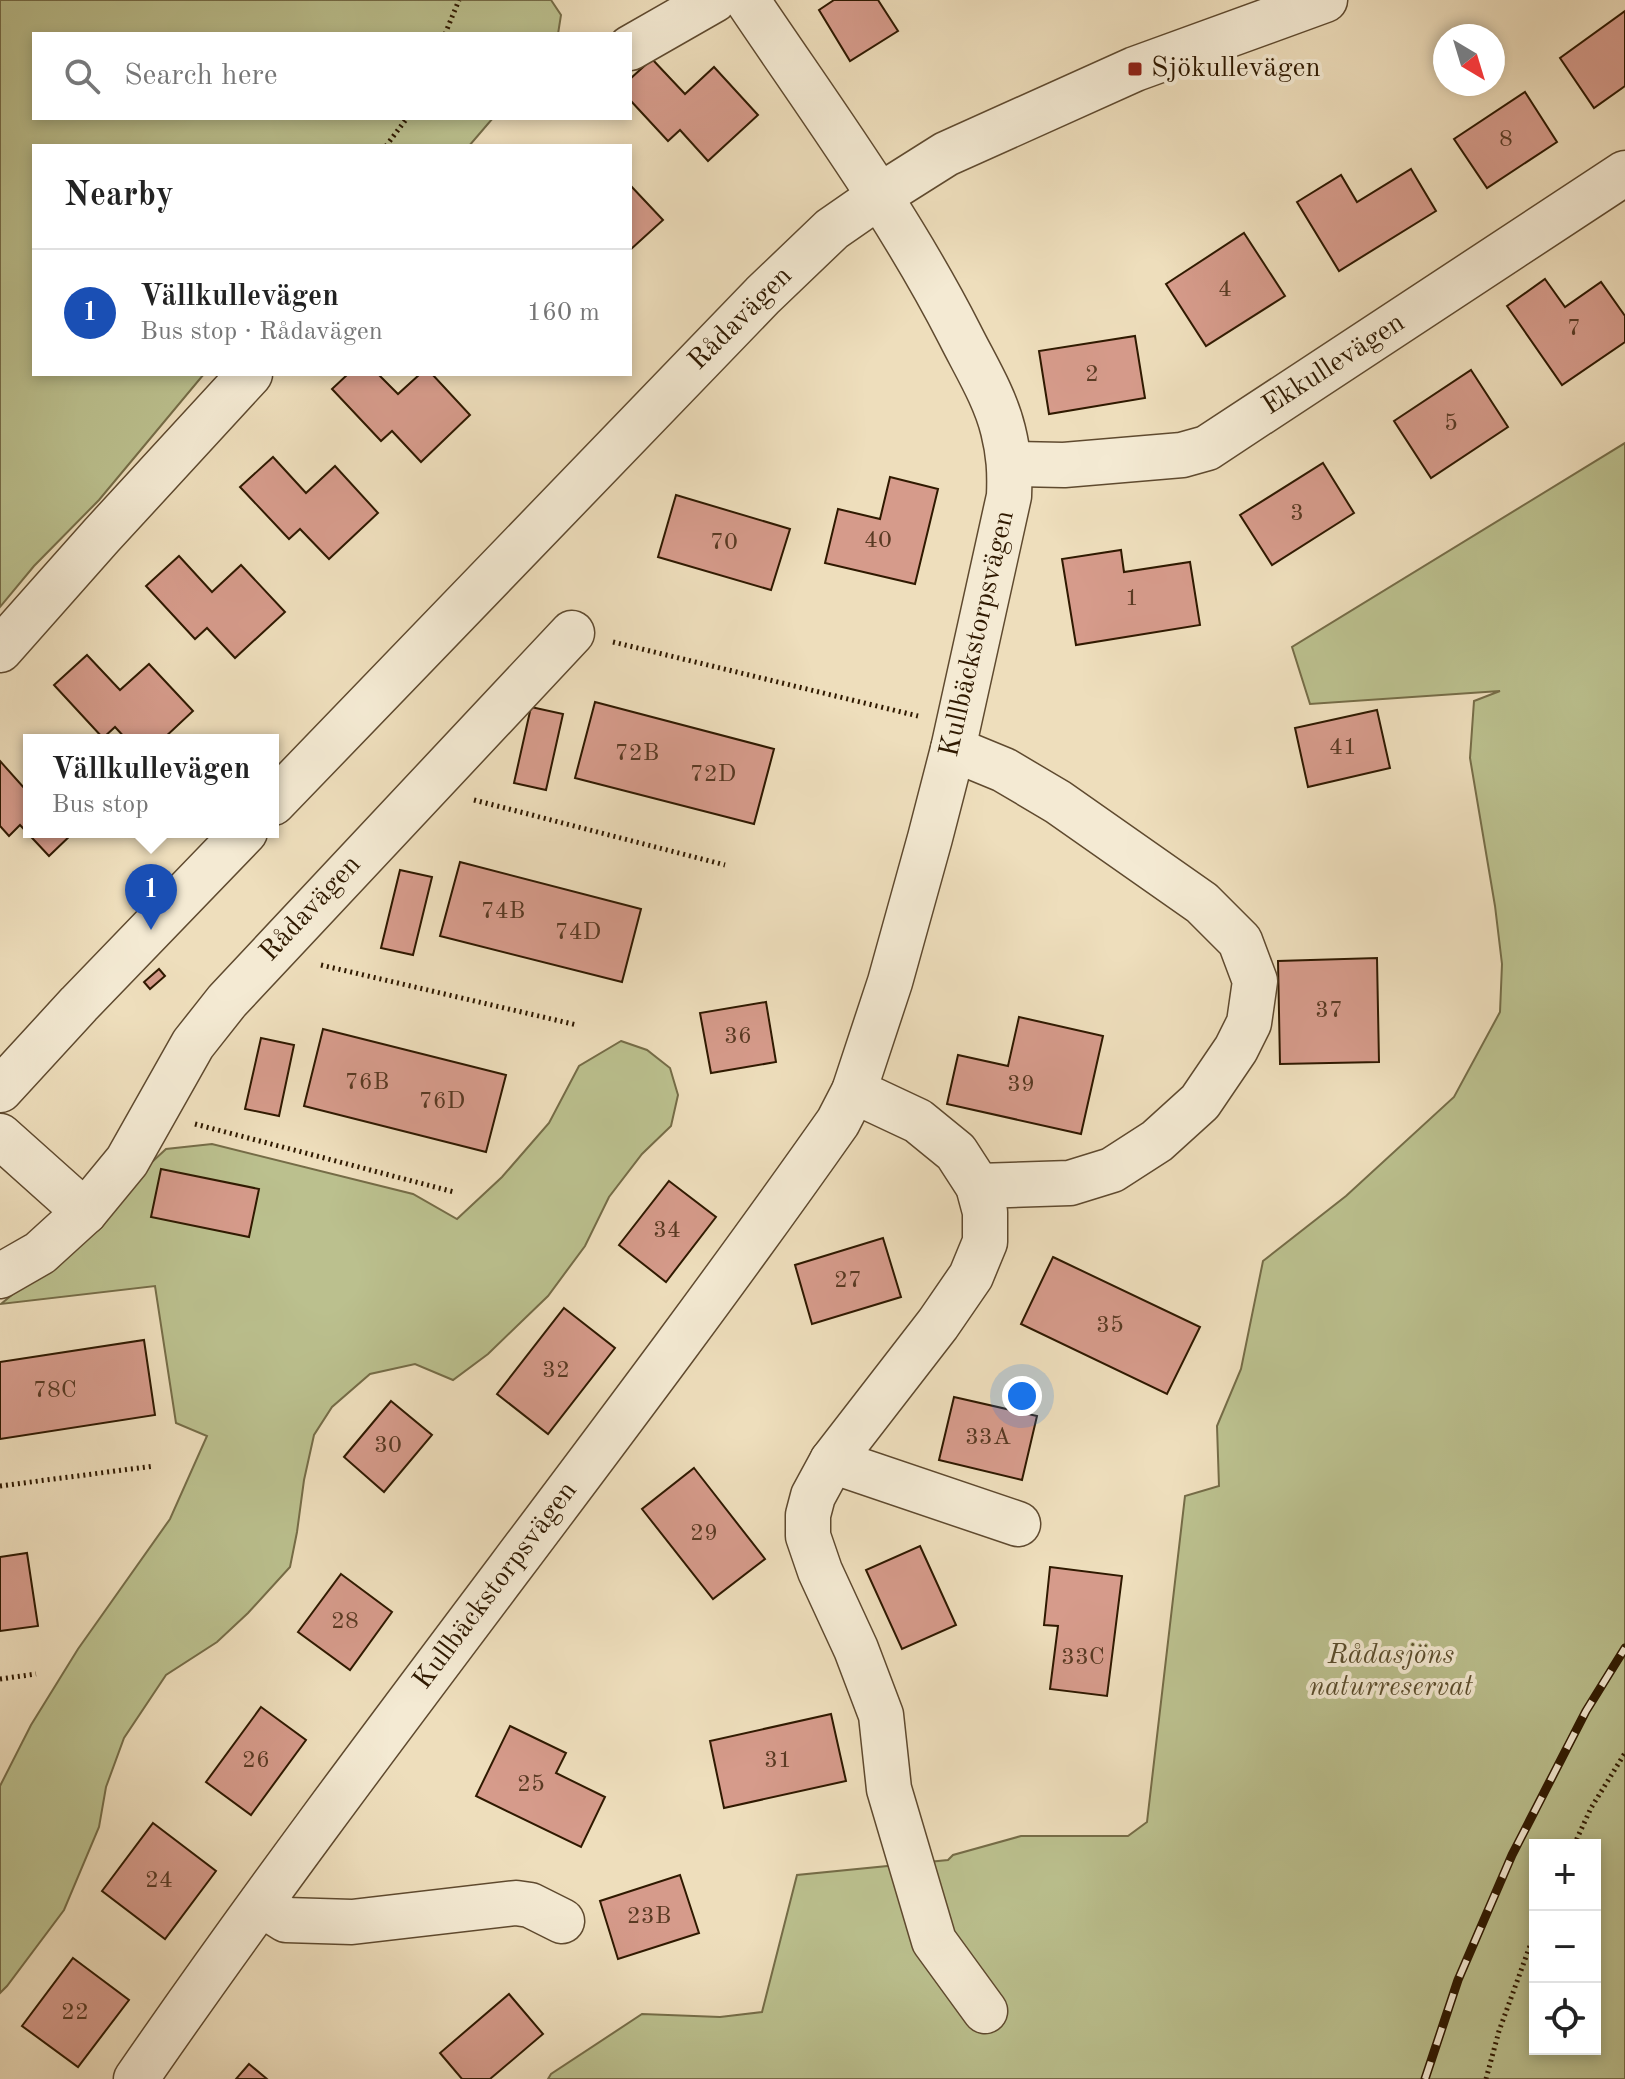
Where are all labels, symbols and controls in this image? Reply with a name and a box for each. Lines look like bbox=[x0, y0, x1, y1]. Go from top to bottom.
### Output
north arrow bbox=[1433, 24, 1505, 96]
search box bbox=[32, 32, 632, 120]
icon: search bbox=[60, 54, 104, 98]
place label: Sjökullevägen bbox=[1151, 55, 1321, 83]
marker: Sjökullevägen bbox=[1126, 60, 1144, 78]
text: Search here bbox=[124, 61, 278, 91]
house number: 8 bbox=[1499, 128, 1513, 152]
text: Nearby bbox=[64, 179, 174, 213]
street label: Rådavägen bbox=[684, 262, 798, 376]
house number: 4 bbox=[1218, 278, 1232, 302]
text: Vällkullevägen bbox=[140, 282, 339, 312]
text: 1 bbox=[82, 300, 98, 326]
text: 160 m bbox=[527, 300, 600, 326]
street label: Ekkullevägen bbox=[1258, 309, 1410, 421]
house number: 7 bbox=[1567, 317, 1581, 341]
text: Bus stop · Rådavägen bbox=[140, 319, 383, 345]
house number: 2 bbox=[1085, 363, 1099, 387]
house number: 5 bbox=[1444, 412, 1458, 436]
house number: 3 bbox=[1290, 502, 1304, 526]
street label: Kullbäckstorpsvägen bbox=[936, 508, 1020, 760]
house number: 40 bbox=[864, 529, 892, 553]
house number: 70 bbox=[710, 531, 738, 555]
house number: 1 bbox=[1125, 587, 1139, 611]
popup bbox=[23, 734, 279, 838]
house number: 41 bbox=[1329, 736, 1357, 760]
house number: 72B bbox=[615, 742, 659, 766]
text: Vällkullevägen bbox=[52, 755, 250, 785]
house number: 72D bbox=[690, 763, 736, 787]
text: Bus stop bbox=[52, 792, 149, 818]
street label: Rådavägen bbox=[255, 851, 367, 967]
pin: 1 bbox=[125, 864, 177, 930]
house number: 74B bbox=[481, 900, 525, 924]
house number: 74D bbox=[555, 921, 601, 945]
house number: 37 bbox=[1315, 999, 1343, 1023]
house number: 36 bbox=[724, 1025, 752, 1049]
house number: 76B bbox=[345, 1071, 389, 1095]
house number: 39 bbox=[1007, 1073, 1035, 1097]
house number: 76D bbox=[419, 1090, 465, 1114]
house number: 34 bbox=[653, 1219, 681, 1243]
house number: 27 bbox=[834, 1269, 862, 1293]
house number: 35 bbox=[1096, 1314, 1124, 1338]
house number: 32 bbox=[542, 1359, 570, 1383]
your location bbox=[1002, 1376, 1042, 1416]
house number: 78C bbox=[33, 1379, 77, 1403]
house number: 33A bbox=[965, 1426, 1011, 1450]
house number: 30 bbox=[374, 1434, 402, 1458]
street label: Kullbäckstorpsvägen bbox=[409, 1477, 583, 1695]
house number: 29 bbox=[690, 1522, 718, 1546]
house number: 28 bbox=[331, 1610, 359, 1634]
park label: Rådasjöns naturreservat bbox=[1309, 1642, 1474, 1702]
house number: 33C bbox=[1061, 1646, 1105, 1670]
house number: 26 bbox=[242, 1749, 270, 1773]
house number: 31 bbox=[764, 1749, 792, 1773]
house number: 25 bbox=[517, 1773, 545, 1797]
map controls bbox=[1529, 1839, 1601, 2055]
button: + bbox=[1529, 1839, 1601, 1911]
house number: 24 bbox=[145, 1869, 173, 1893]
house number: 23B bbox=[627, 1905, 671, 1929]
button: − bbox=[1529, 1911, 1601, 1983]
button: locate bbox=[1529, 1983, 1601, 2055]
house number: 22 bbox=[61, 2001, 89, 2025]

